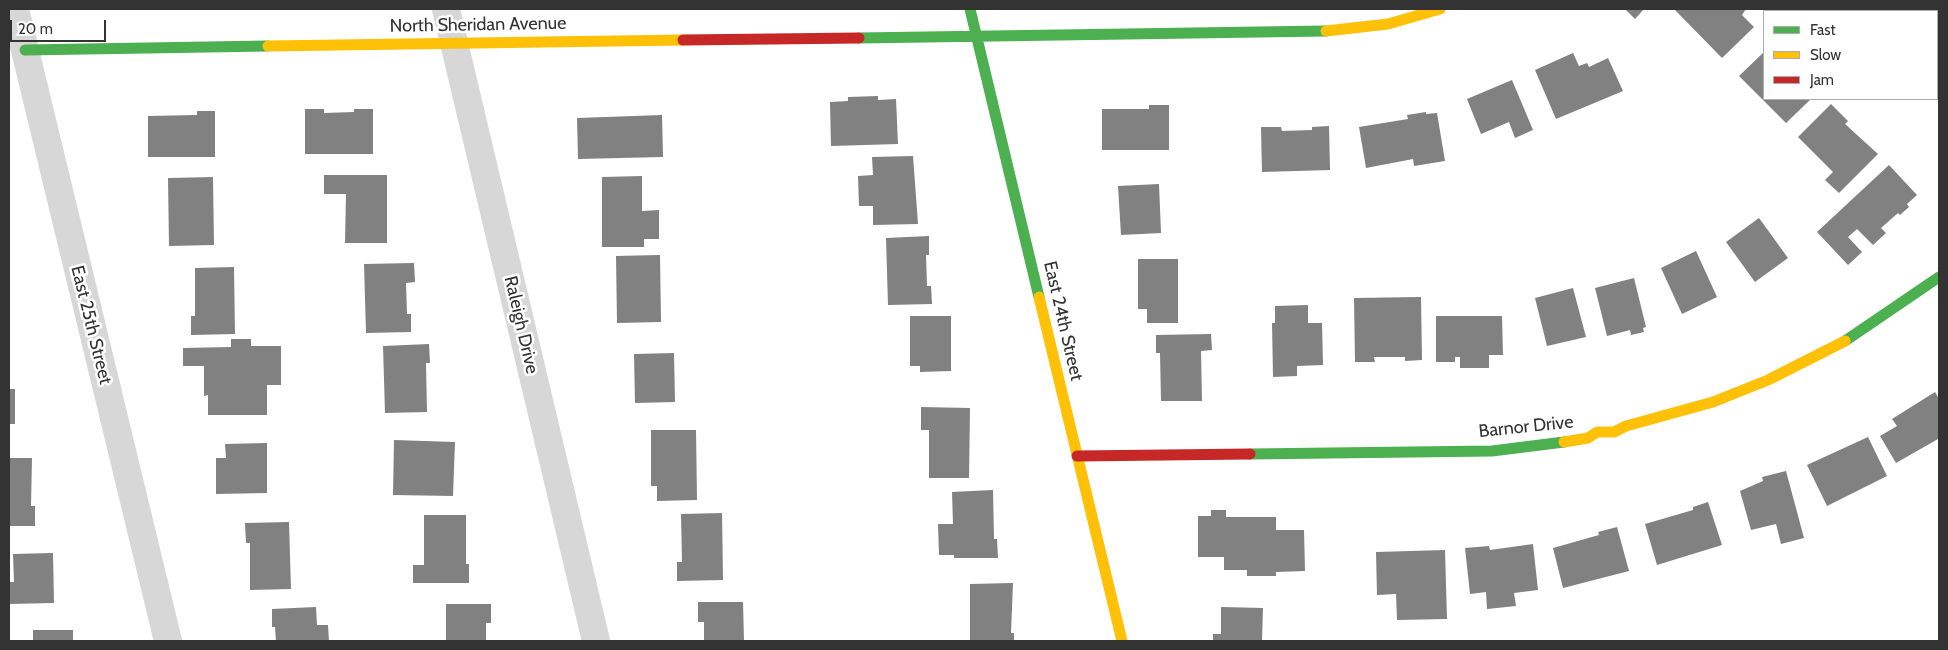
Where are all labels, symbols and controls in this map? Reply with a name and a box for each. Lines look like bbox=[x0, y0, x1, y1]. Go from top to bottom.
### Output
scale bar bbox=[12, 10, 109, 42]
legend bbox=[1763, 10, 1938, 100]
street label: North Sheridan Avenue bbox=[390, 13, 566, 37]
text: 20 m bbox=[18, 20, 53, 38]
text: Fast bbox=[1810, 21, 1835, 39]
text: Slow bbox=[1810, 46, 1841, 64]
text: Jam bbox=[1810, 71, 1834, 89]
street label: East 24th Street bbox=[1039, 259, 1087, 383]
street label: East 25th Street bbox=[66, 263, 116, 387]
street label: Raleigh Drive bbox=[499, 274, 543, 376]
street label: Barnor Drive bbox=[1478, 411, 1574, 443]

